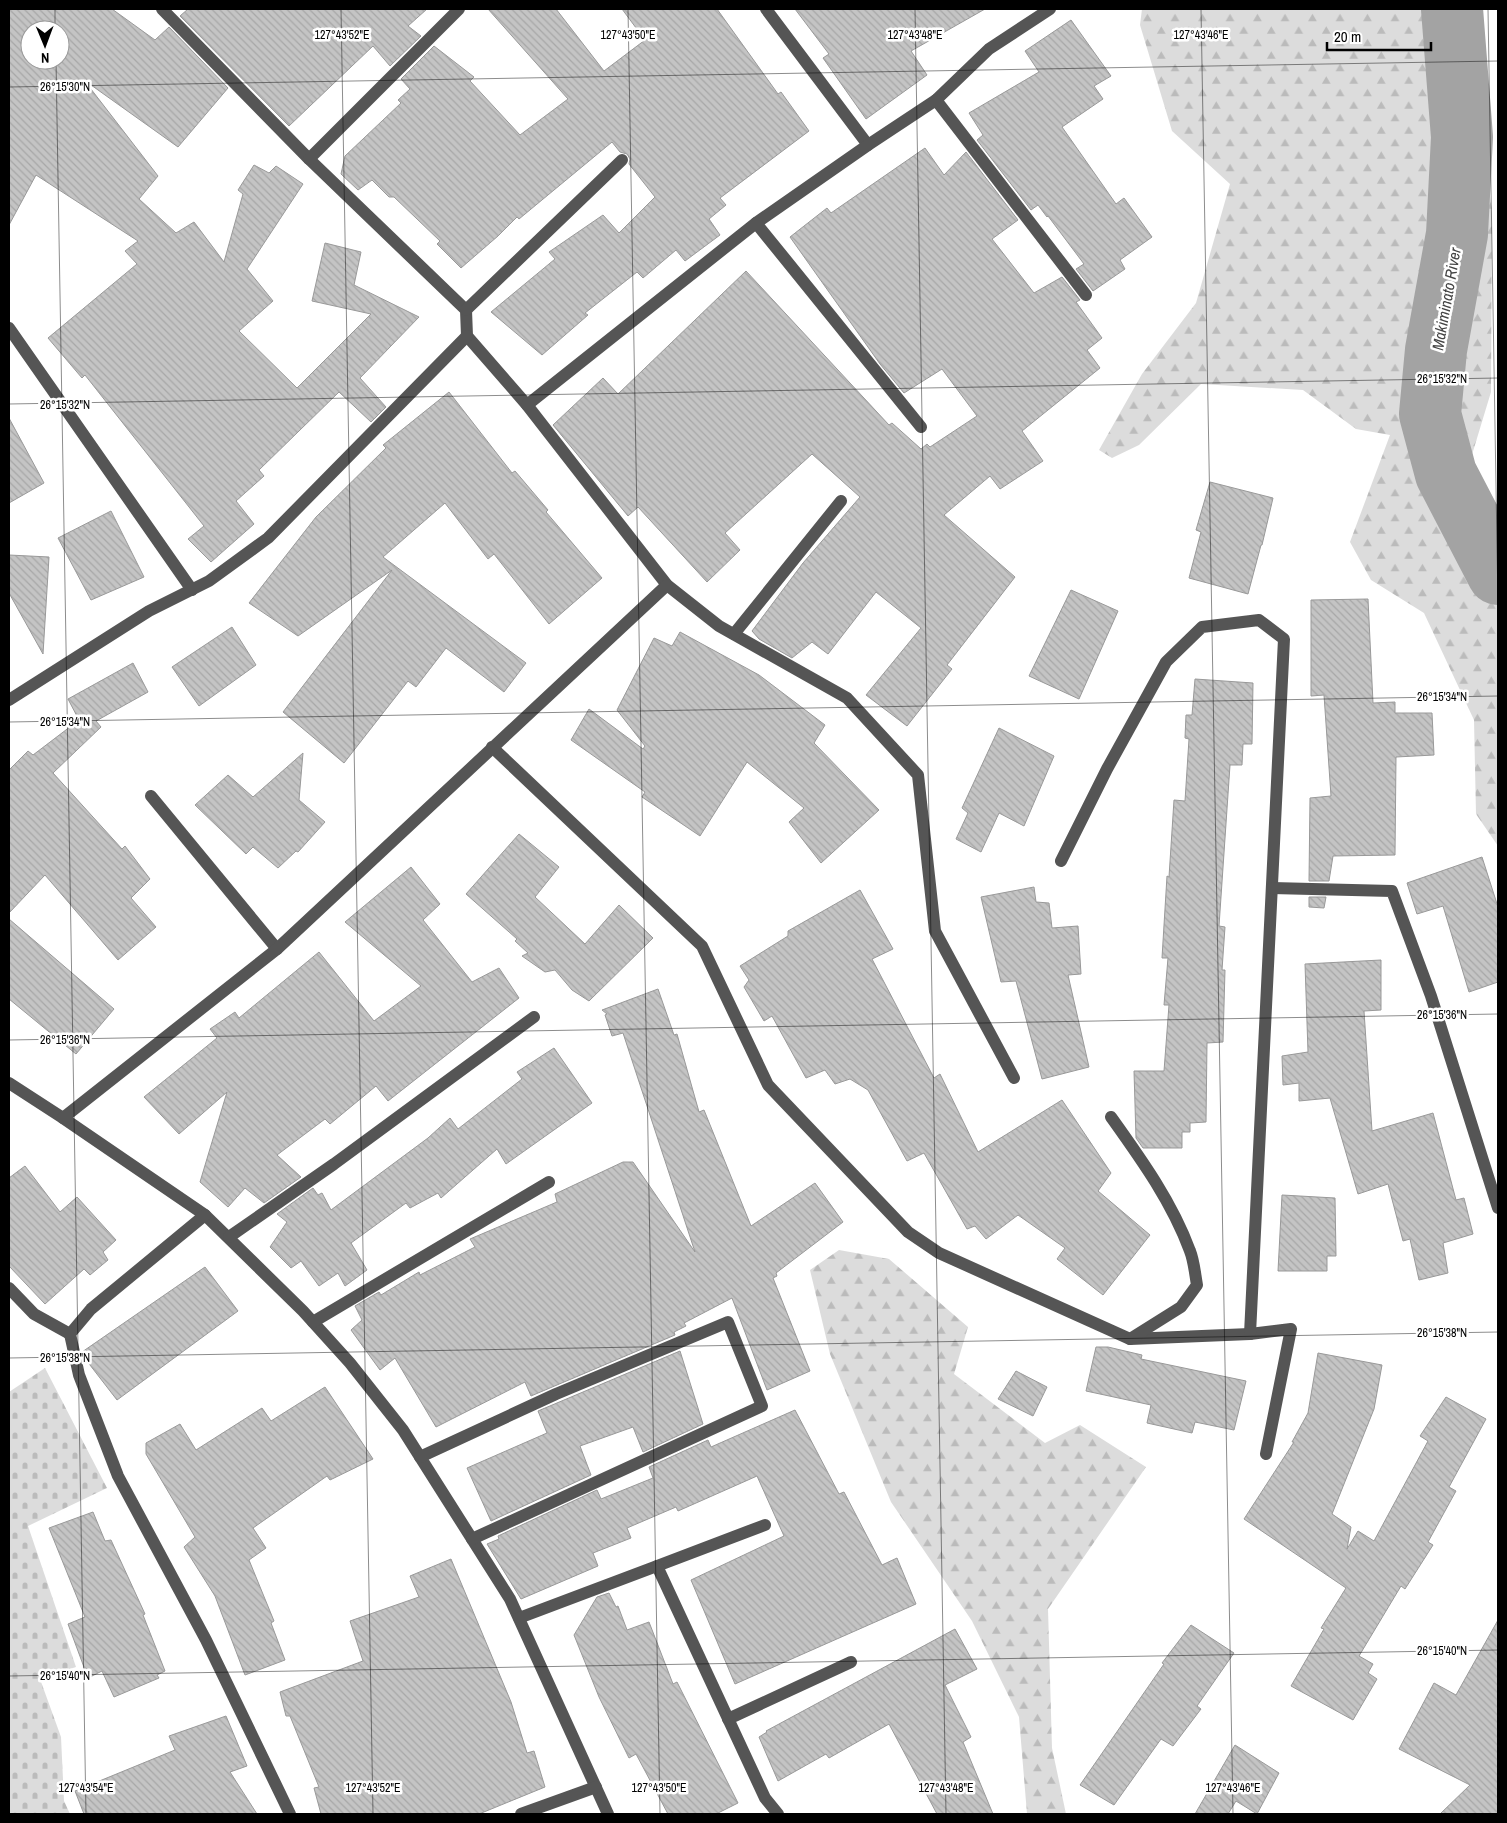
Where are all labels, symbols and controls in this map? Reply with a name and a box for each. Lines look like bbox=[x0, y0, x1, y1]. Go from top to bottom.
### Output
north arrow bbox=[20, 20, 70, 70]
scale bar bbox=[1327, 20, 1431, 52]
text: 20 m bbox=[1334, 26, 1361, 47]
text: 127°43'52"E bbox=[314, 27, 370, 43]
text: 127°43'50"E bbox=[600, 27, 656, 43]
text: 127°43'48"E bbox=[887, 27, 943, 43]
text: 127°43'46"E bbox=[1173, 27, 1229, 43]
text: N bbox=[41, 49, 50, 67]
text: 26°15'30"N bbox=[40, 79, 90, 95]
water label: Makiminato River bbox=[1426, 245, 1466, 352]
text: 26°15'32"N bbox=[1417, 371, 1467, 387]
text: 26°15'32"N bbox=[40, 397, 90, 413]
text: 26°15'34"N bbox=[1417, 689, 1467, 705]
text: 26°15'34"N bbox=[40, 714, 90, 730]
text: 26°15'36"N bbox=[1417, 1007, 1467, 1023]
text: 26°15'36"N bbox=[40, 1032, 90, 1048]
text: 26°15'38"N bbox=[1417, 1325, 1467, 1341]
text: 26°15'38"N bbox=[40, 1350, 90, 1366]
text: 26°15'40"N bbox=[1417, 1643, 1467, 1659]
text: 26°15'40"N bbox=[40, 1668, 90, 1684]
text: 127°43'54"E bbox=[58, 1780, 114, 1796]
text: 127°43'52"E bbox=[345, 1780, 401, 1796]
text: 127°43'50"E bbox=[631, 1780, 687, 1796]
text: 127°43'48"E bbox=[918, 1780, 974, 1796]
text: 127°43'46"E bbox=[1205, 1780, 1261, 1796]

